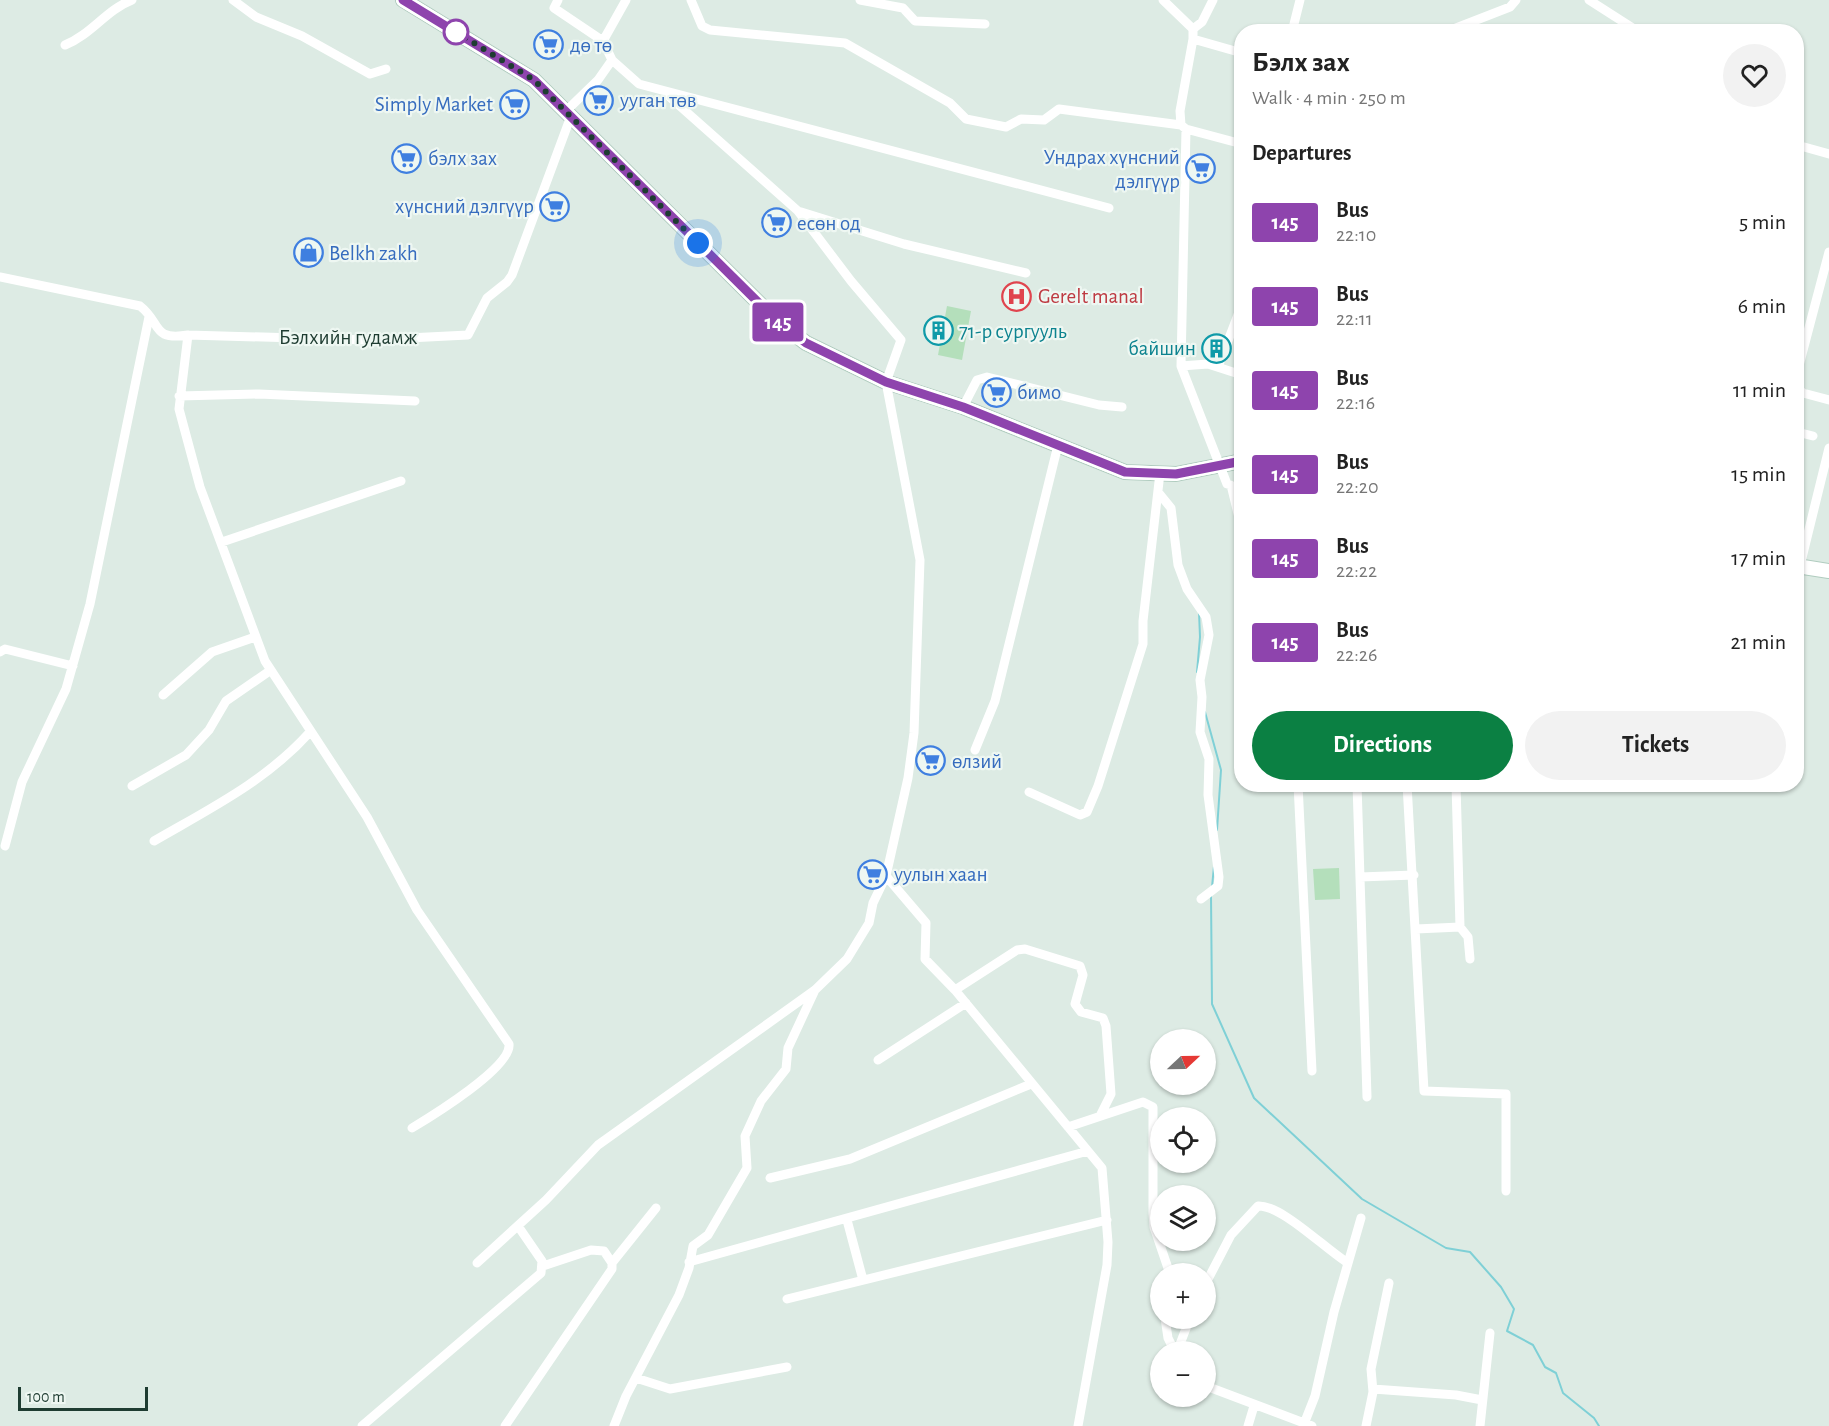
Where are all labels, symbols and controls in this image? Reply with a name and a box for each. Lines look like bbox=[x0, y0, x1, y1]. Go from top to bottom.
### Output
unlabelled marker bbox=[443, 19, 469, 45]
supermarket icon: дө тө bbox=[533, 29, 565, 61]
place label: дө тө bbox=[570, 35, 612, 56]
button: heart bbox=[1723, 44, 1786, 107]
text: Бэлх зах bbox=[1252, 49, 1350, 77]
supermarket icon: ууган төв bbox=[583, 84, 615, 116]
supermarket icon: Simply Market bbox=[498, 88, 530, 120]
text: Walk · 4 min · 250 m bbox=[1252, 88, 1406, 108]
place label: ууган төв bbox=[619, 90, 697, 111]
place label: Simply Market bbox=[375, 94, 493, 115]
supermarket icon: бэлх зах bbox=[391, 142, 423, 174]
text: Departures bbox=[1252, 142, 1352, 164]
place label: Ундрах хүнсний дэлгүүр bbox=[1044, 147, 1180, 192]
place label: бэлх зах bbox=[428, 148, 497, 169]
supermarket icon: Ундрах хүнсний дэлгүүр bbox=[1185, 153, 1217, 185]
supermarket icon: хүнсний дэлгүүр bbox=[539, 190, 571, 222]
place label: хүнсний дэлгүүр bbox=[395, 196, 534, 217]
text: Bus bbox=[1336, 199, 1369, 221]
supermarket icon: есөн од bbox=[760, 207, 792, 239]
text: 5 min bbox=[1739, 211, 1786, 233]
text: 145 bbox=[1271, 212, 1299, 233]
place label: есөн од bbox=[797, 213, 861, 234]
text: 22:10 bbox=[1336, 225, 1376, 245]
your location bbox=[683, 228, 713, 258]
shop icon: Belkh zakh bbox=[292, 237, 324, 269]
place label: Belkh zakh bbox=[329, 243, 418, 264]
hospital icon: Gerelt manal bbox=[1001, 280, 1033, 312]
text: Bus bbox=[1336, 283, 1369, 305]
place label: Gerelt manal bbox=[1038, 286, 1144, 307]
text: 6 min bbox=[1738, 295, 1786, 317]
text: 145 bbox=[1271, 296, 1299, 317]
line badge: 145 bbox=[744, 302, 812, 342]
text: 22:11 bbox=[1336, 309, 1373, 329]
text: 145 bbox=[764, 312, 792, 333]
building icon: 71-р сургууль bbox=[922, 315, 954, 347]
place label: 71-р сургууль bbox=[959, 321, 1067, 342]
street label: Бэлхийн гудамж bbox=[279, 327, 418, 348]
building icon: байшин bbox=[1201, 332, 1233, 364]
place label: байшин bbox=[1128, 338, 1196, 359]
text: Bus bbox=[1336, 367, 1369, 389]
supermarket icon: бимо bbox=[980, 376, 1012, 408]
text: 11 min bbox=[1733, 379, 1786, 401]
text: 145 bbox=[1271, 380, 1299, 401]
place label: бимо bbox=[1017, 382, 1061, 403]
text: 22:16 bbox=[1336, 393, 1375, 413]
text: Bus bbox=[1336, 451, 1369, 473]
text: 15 min bbox=[1731, 463, 1786, 485]
text: 145 bbox=[1271, 464, 1299, 485]
text: 22:20 bbox=[1336, 477, 1378, 497]
text: Bus bbox=[1336, 535, 1369, 557]
text: 17 min bbox=[1731, 547, 1786, 569]
text: 145 bbox=[1271, 548, 1299, 569]
text: 22:22 bbox=[1336, 561, 1377, 581]
text: Bus bbox=[1336, 619, 1369, 641]
text: 21 min bbox=[1731, 631, 1786, 653]
text: 145 bbox=[1271, 632, 1299, 653]
text: 22:26 bbox=[1336, 645, 1377, 665]
button: Directions bbox=[1252, 711, 1513, 780]
button: Tickets bbox=[1525, 711, 1786, 780]
supermarket icon: өлзий bbox=[915, 745, 947, 777]
place label: өлзий bbox=[952, 751, 1002, 772]
supermarket icon: уулын хаан bbox=[857, 858, 889, 890]
place label: уулын хаан bbox=[893, 864, 988, 885]
north arrow bbox=[1150, 1029, 1216, 1095]
map controls bbox=[1150, 1029, 1216, 1407]
button: locate bbox=[1150, 1107, 1216, 1173]
button: layers bbox=[1150, 1185, 1216, 1251]
button: + bbox=[1150, 1263, 1216, 1329]
button: − bbox=[1150, 1341, 1216, 1407]
scale bar bbox=[18, 1384, 148, 1412]
text: 100 m bbox=[27, 1389, 65, 1405]

